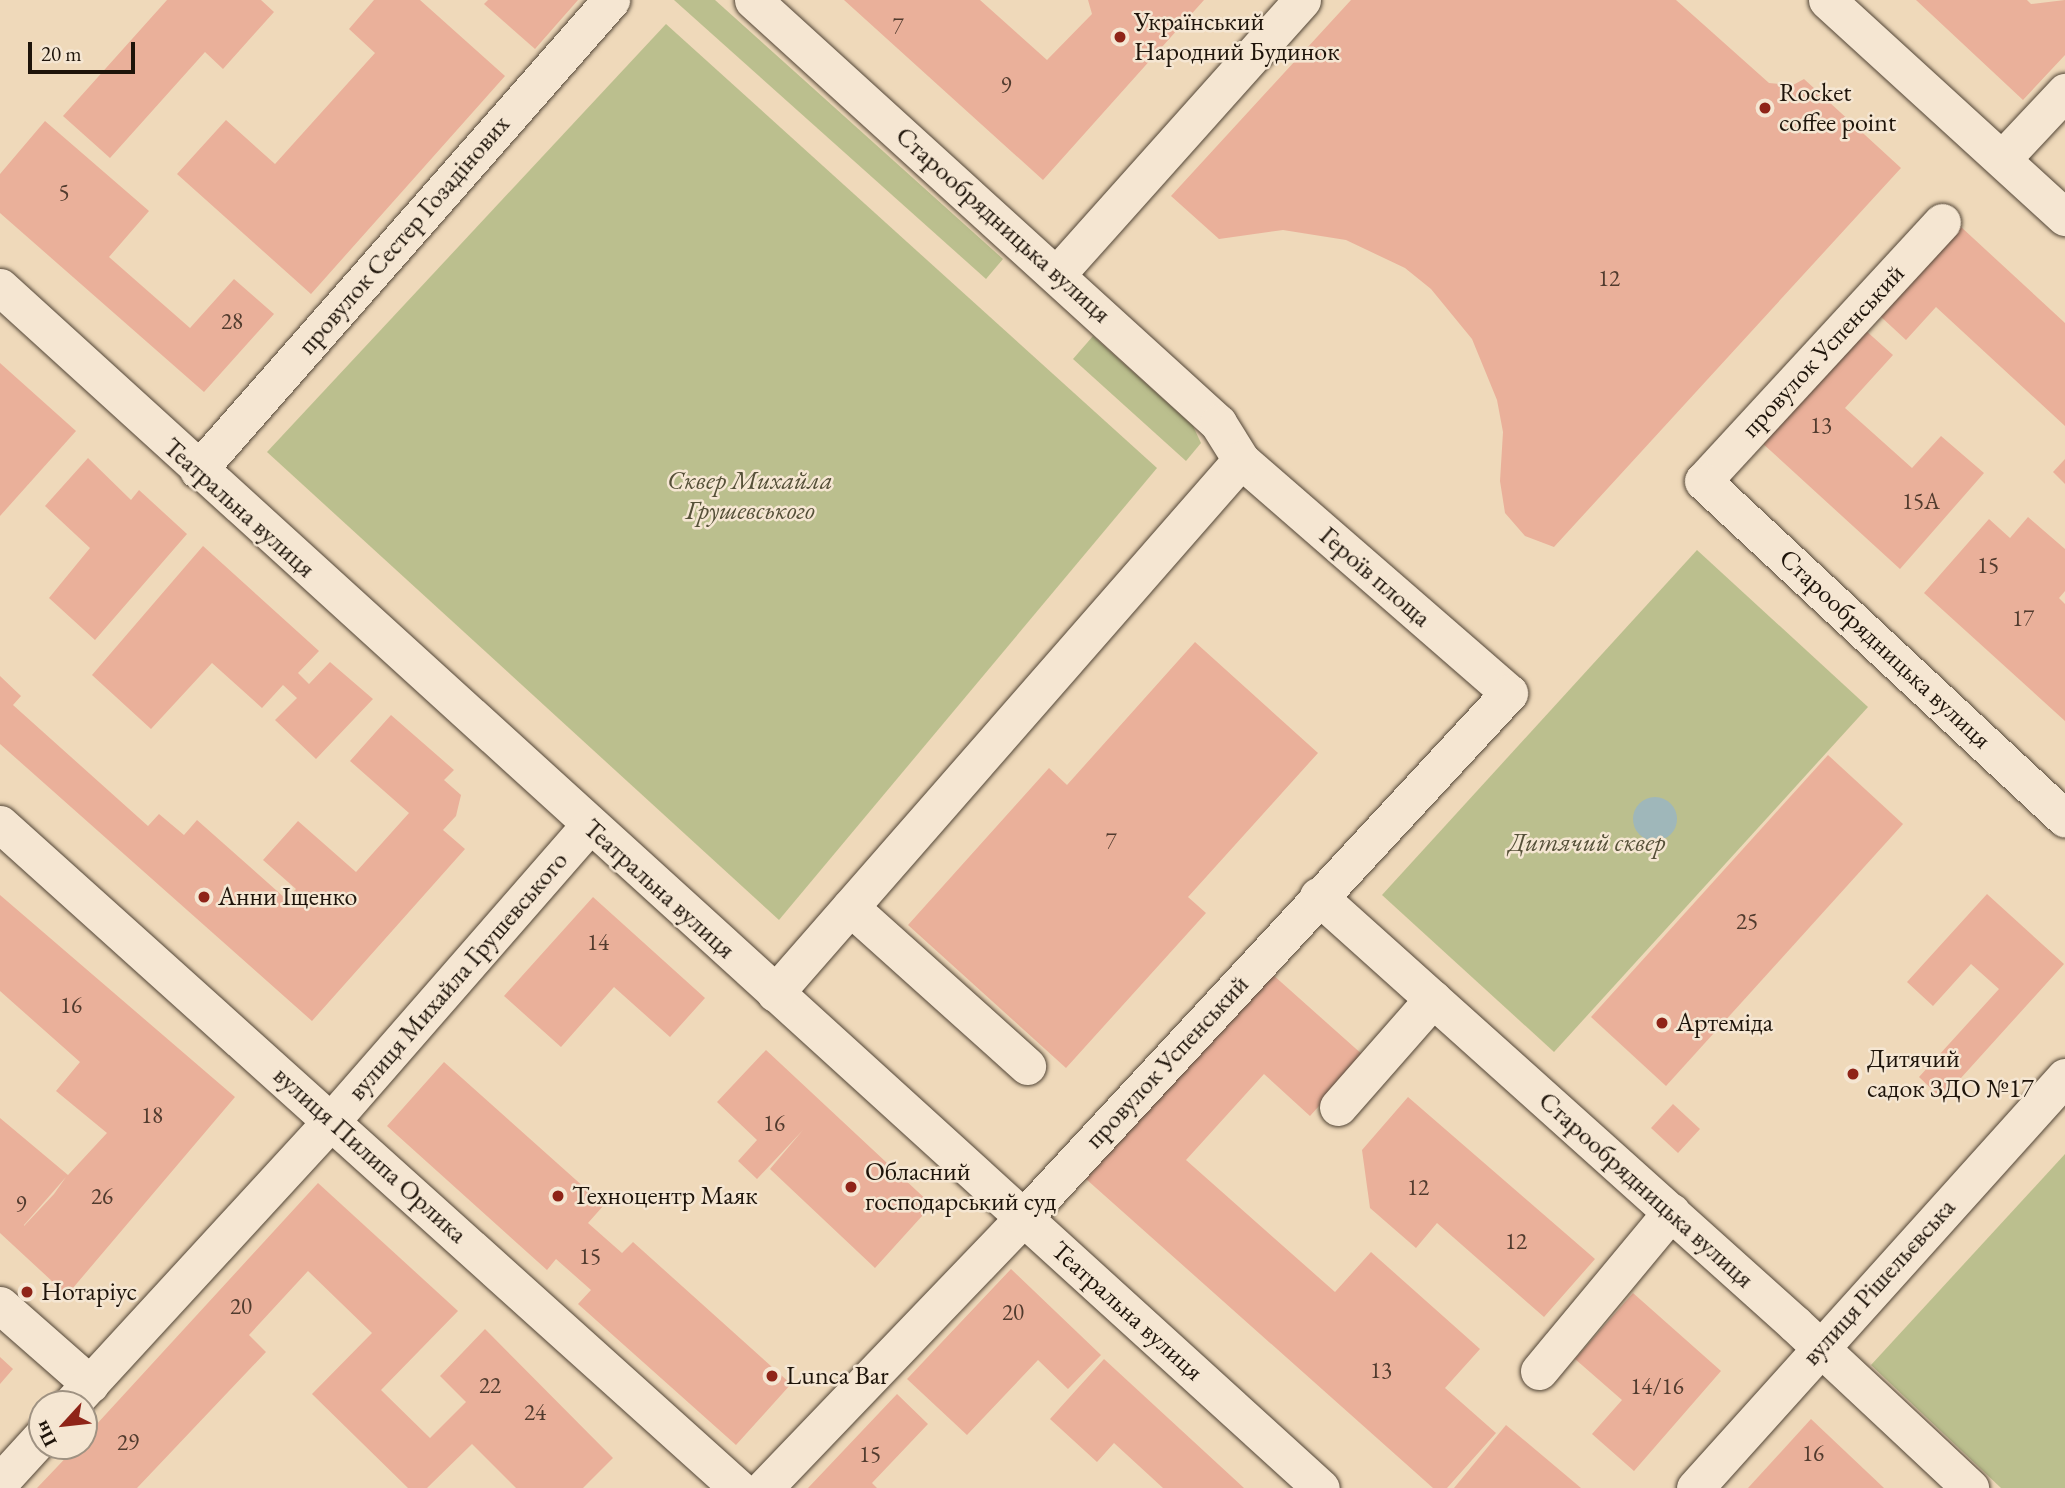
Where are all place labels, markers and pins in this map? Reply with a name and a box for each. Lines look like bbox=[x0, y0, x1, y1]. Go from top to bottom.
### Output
place label: Український Народний Будинок bbox=[1134, 6, 1340, 68]
marker: Український Народний Будинок bbox=[1112, 29, 1128, 45]
place label: Rocket coffee point bbox=[1779, 77, 1896, 138]
marker: Rocket coffee point bbox=[1757, 100, 1773, 116]
place label: Анни Іщенко bbox=[218, 881, 357, 913]
marker: Анни Іщенко bbox=[196, 889, 212, 905]
place label: Артеміда bbox=[1676, 1007, 1773, 1039]
marker: Артеміда bbox=[1654, 1015, 1670, 1031]
place label: Дитячий садок ЗДО №17 bbox=[1867, 1043, 2034, 1104]
marker: Дитячий садок ЗДО №17 bbox=[1845, 1066, 1861, 1082]
place label: Обласний господарський суд bbox=[865, 1156, 1056, 1218]
marker: Обласний господарський суд bbox=[843, 1179, 859, 1195]
place label: Техноцентр Маяк bbox=[572, 1180, 758, 1212]
marker: Техноцентр Маяк bbox=[550, 1188, 566, 1204]
place label: Нотаріус bbox=[41, 1276, 137, 1308]
marker: Нотаріус bbox=[19, 1284, 35, 1300]
place label: Lunca Bar bbox=[786, 1360, 889, 1392]
marker: Lunca Bar bbox=[764, 1368, 780, 1384]

